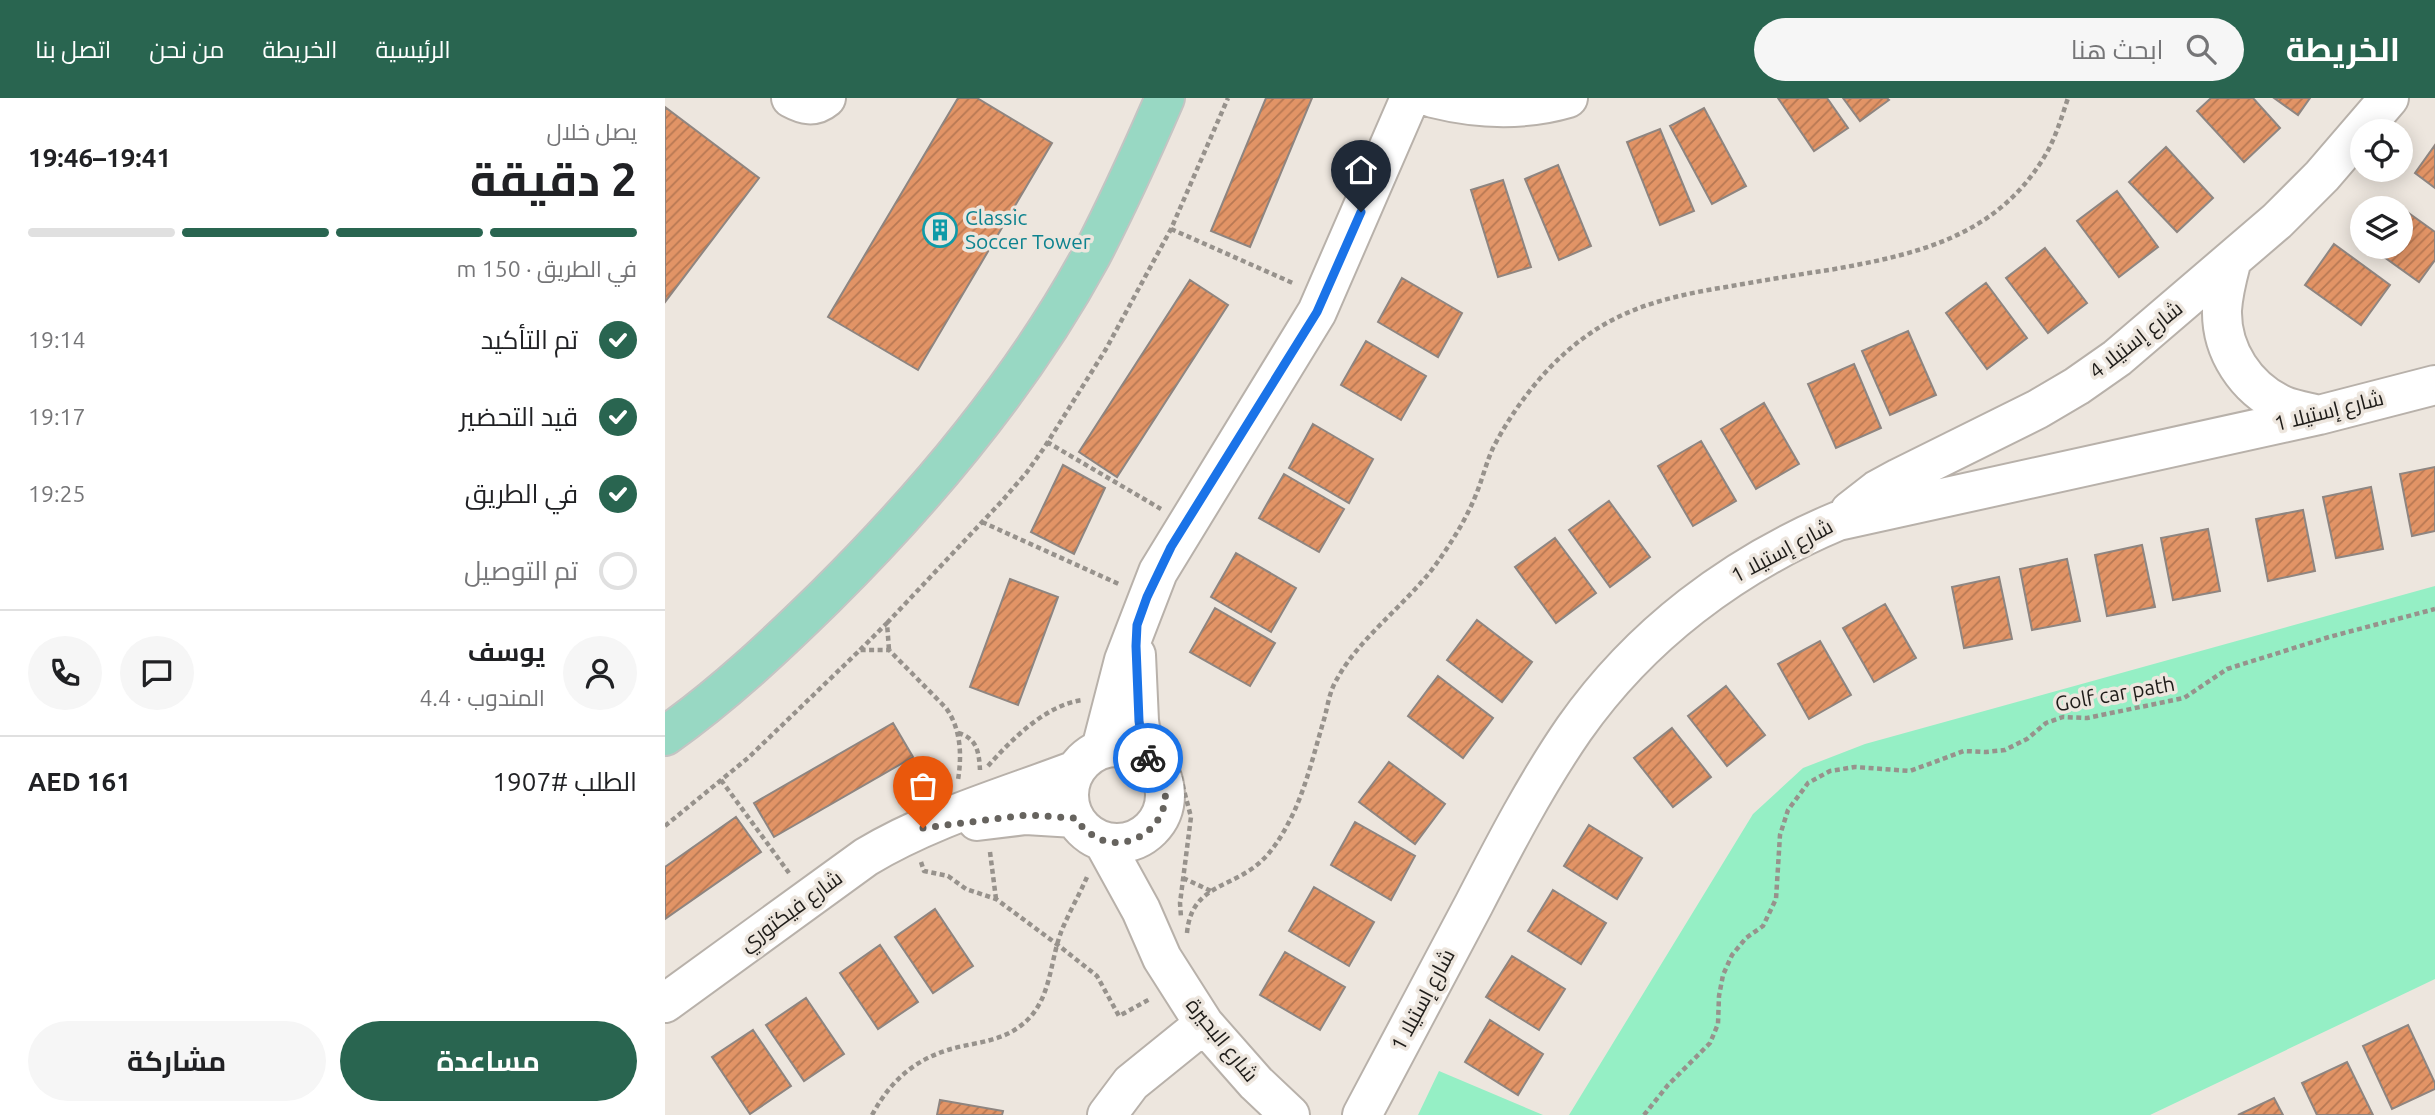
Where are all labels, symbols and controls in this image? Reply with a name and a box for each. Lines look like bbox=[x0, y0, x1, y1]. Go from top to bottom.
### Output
search box bbox=[1754, 18, 2244, 81]
icon: search bbox=[2182, 30, 2220, 68]
text: الخريطة bbox=[2286, 30, 2400, 67]
text: ابحث هنا bbox=[2071, 35, 2164, 64]
text: اتصل بنا bbox=[35, 36, 111, 63]
text: من نحن bbox=[149, 36, 225, 63]
text: الخريطة bbox=[263, 36, 337, 63]
text: الرئيسية bbox=[375, 36, 451, 63]
text: يصل خلال bbox=[546, 119, 637, 144]
map controls bbox=[2350, 119, 2413, 259]
button: locate bbox=[2350, 119, 2413, 182]
pin bbox=[1331, 140, 1391, 212]
text: 19:41–19:46 bbox=[28, 143, 171, 172]
icon: home bbox=[1342, 151, 1380, 189]
text: 2 دقيقة bbox=[470, 153, 637, 205]
button: layers bbox=[2350, 196, 2413, 259]
place label: Classic Soccer Tower bbox=[965, 205, 1091, 253]
building icon: Classic Soccer Tower bbox=[921, 211, 959, 249]
text: في الطريق · 150 m bbox=[457, 256, 637, 281]
street label: شارع إستيلا 4 bbox=[2084, 295, 2189, 385]
icon: check bbox=[599, 321, 637, 359]
text: تم التأكيد bbox=[481, 325, 578, 354]
text: 19:14 bbox=[28, 327, 86, 352]
street label: شارع إستيلا 1 bbox=[2272, 385, 2387, 438]
icon: check bbox=[599, 398, 637, 436]
text: قيد التحضير bbox=[460, 402, 578, 431]
text: 19:17 bbox=[28, 404, 86, 429]
icon: check bbox=[599, 475, 637, 513]
text: في الطريق bbox=[465, 479, 578, 508]
text: 19:25 bbox=[28, 481, 86, 506]
street label: شارع إستيلا 1 bbox=[1727, 513, 1838, 590]
text: تم التوصيل bbox=[464, 556, 578, 585]
button: phone bbox=[28, 636, 102, 710]
button: chat bbox=[120, 636, 194, 710]
button: person bbox=[563, 636, 637, 710]
text: يوسف bbox=[468, 637, 545, 666]
street label: Golf car path bbox=[2053, 671, 2177, 715]
text: المندوب · 4.4 bbox=[419, 685, 545, 710]
courier bbox=[1113, 723, 1183, 793]
icon: bike bbox=[1129, 739, 1167, 777]
pin bbox=[893, 756, 953, 828]
text: AED 161 bbox=[28, 767, 131, 796]
text: الطلب #1907 bbox=[492, 767, 637, 796]
icon: bag bbox=[904, 767, 942, 805]
street label: شارع فيكتوري bbox=[734, 865, 849, 959]
street label: شارع إستيلا 1 bbox=[1385, 945, 1462, 1056]
street label: شارع البحيرة bbox=[1179, 993, 1264, 1088]
button: مشاركة bbox=[28, 1021, 326, 1101]
button: مساعدة bbox=[340, 1021, 637, 1101]

